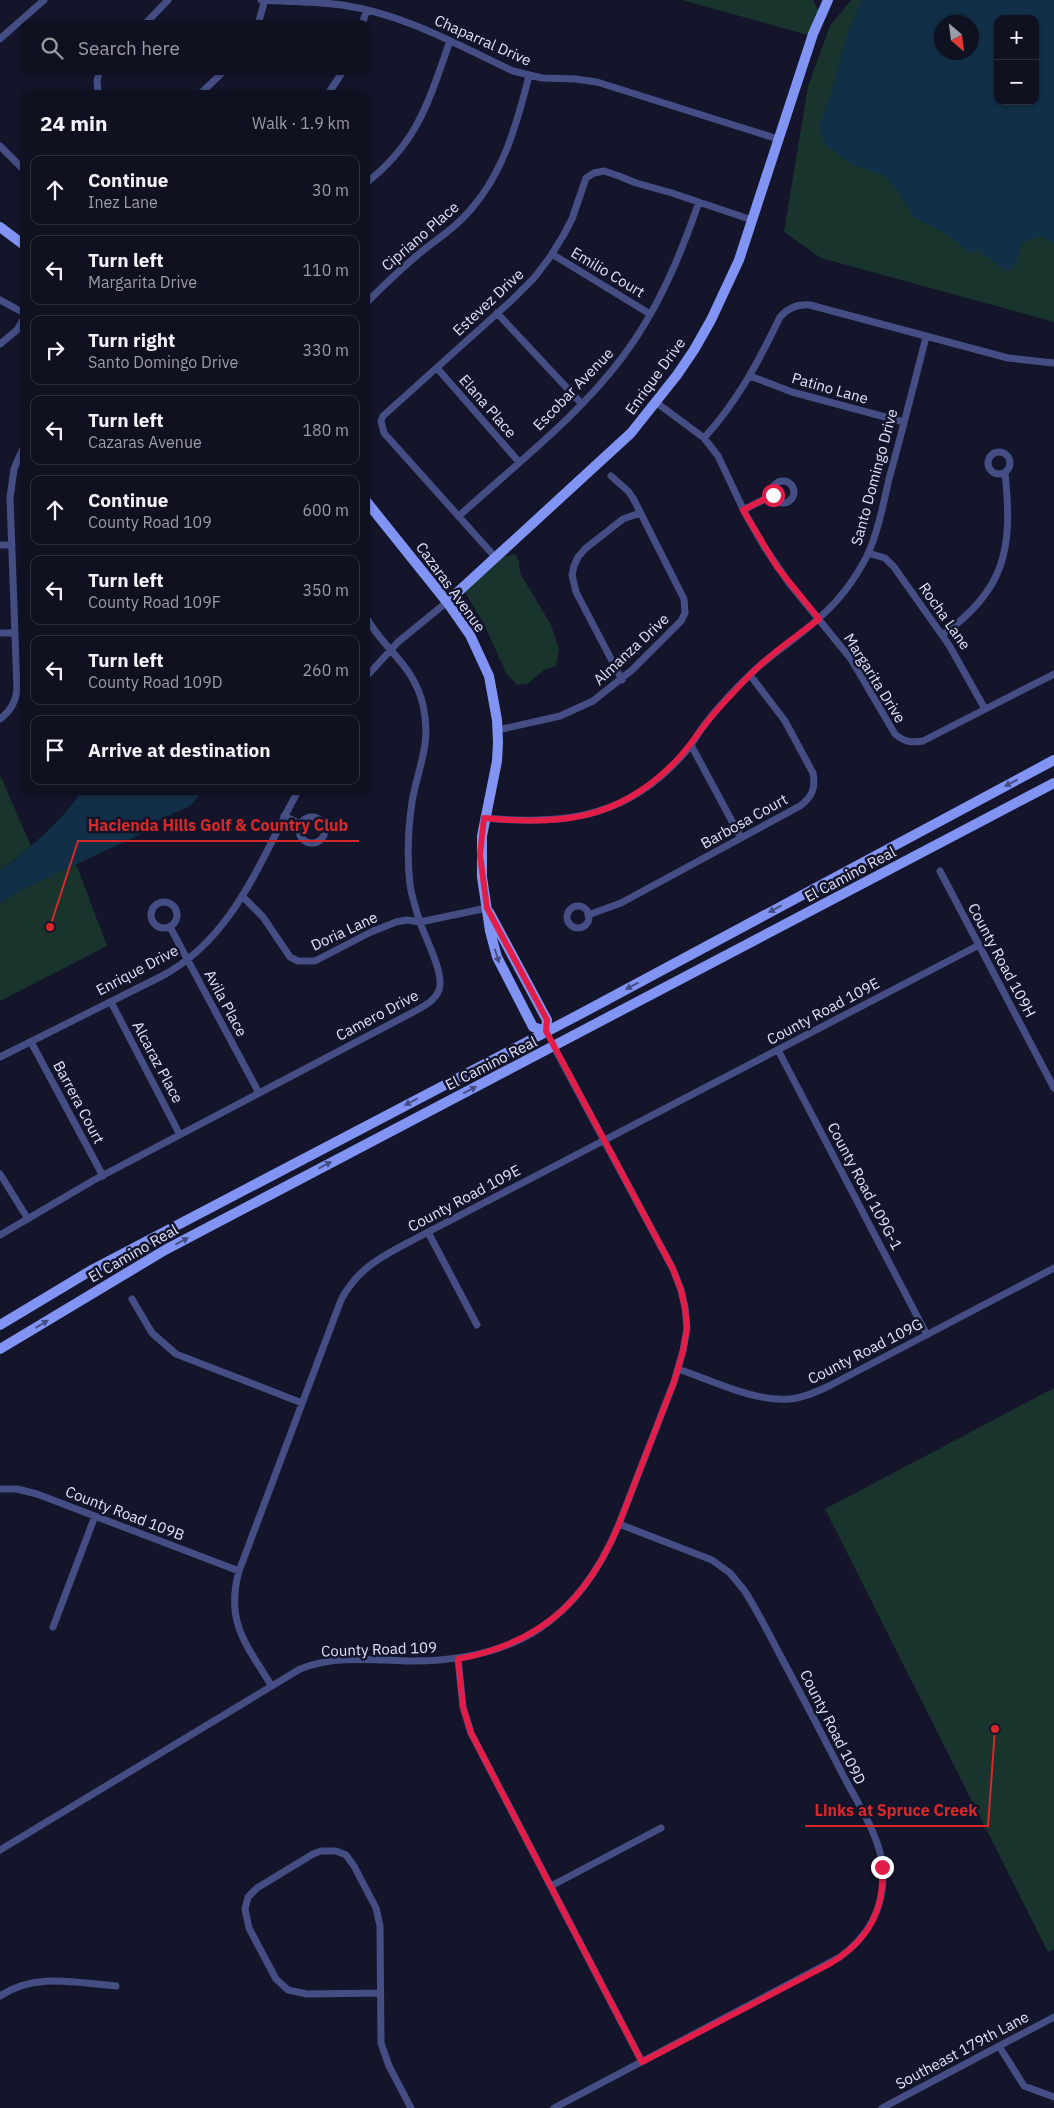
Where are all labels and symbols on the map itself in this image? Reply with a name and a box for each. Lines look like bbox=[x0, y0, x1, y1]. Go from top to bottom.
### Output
street label: Chaparral Drive bbox=[432, 10, 534, 70]
north arrow bbox=[934, 15, 979, 60]
street label: Cipriano Place bbox=[377, 197, 463, 275]
street label: Emilio Court bbox=[568, 243, 648, 301]
street label: Estevez Drive bbox=[449, 264, 527, 340]
street label: Enrique Drive bbox=[621, 334, 689, 418]
street label: Escobar Avenue bbox=[529, 344, 617, 434]
street label: Patino Lane bbox=[790, 368, 870, 408]
street label: Elana Place bbox=[455, 370, 521, 442]
street label: Santo Domingo Drive bbox=[847, 407, 901, 547]
route start bbox=[762, 484, 785, 507]
street label: Cazaras Avenue bbox=[412, 538, 490, 636]
street label: Rocha Lane bbox=[915, 579, 975, 653]
street label: Almanza Drive bbox=[589, 609, 673, 689]
street label: Margarita Drive bbox=[840, 630, 910, 726]
one-way arrow bbox=[1004, 779, 1018, 787]
street label: Barbosa Court bbox=[697, 789, 791, 853]
callout: Hacienda Hills Golf & Country Club bbox=[78, 810, 359, 841]
text: Hacienda Hills Golf & Country Club bbox=[88, 815, 349, 835]
street label: El Camino Real bbox=[801, 842, 899, 906]
street label: County Road 109H bbox=[964, 900, 1040, 1020]
one-way arrow bbox=[768, 905, 782, 913]
street label: Doria Lane bbox=[308, 907, 380, 955]
street label: Enrique Drive bbox=[93, 940, 181, 1000]
one-way arrow bbox=[494, 948, 501, 963]
street label: Avila Place bbox=[200, 966, 252, 1040]
street label: County Road 109E bbox=[763, 973, 883, 1049]
one-way arrow bbox=[625, 982, 639, 990]
street label: Camero Drive bbox=[332, 985, 422, 1045]
street label: Alcaraz Place bbox=[128, 1018, 188, 1106]
street label: El Camino Real bbox=[442, 1032, 540, 1094]
street label: Barrera Court bbox=[49, 1057, 109, 1147]
one-way arrow bbox=[463, 1086, 477, 1095]
one-way arrow bbox=[403, 1098, 418, 1106]
street label: County Road 109G-1 bbox=[823, 1119, 907, 1253]
street label: County Road 109E bbox=[404, 1160, 524, 1236]
one-way arrow bbox=[318, 1161, 333, 1169]
street label: El Camino Real bbox=[85, 1220, 181, 1286]
one-way arrow bbox=[175, 1237, 189, 1245]
street label: County Road 109G bbox=[804, 1314, 926, 1388]
one-way arrow bbox=[35, 1319, 48, 1328]
street label: County Road 109B bbox=[63, 1482, 187, 1544]
street label: County Road 109 bbox=[321, 1637, 437, 1661]
street label: County Road 109D bbox=[796, 1666, 870, 1788]
callout: Links at Spruce Creek bbox=[805, 1795, 988, 1826]
text: Links at Spruce Creek bbox=[814, 1800, 978, 1820]
route end bbox=[871, 1856, 894, 1879]
street label: Southeast 179th Lane bbox=[892, 2007, 1032, 2093]

